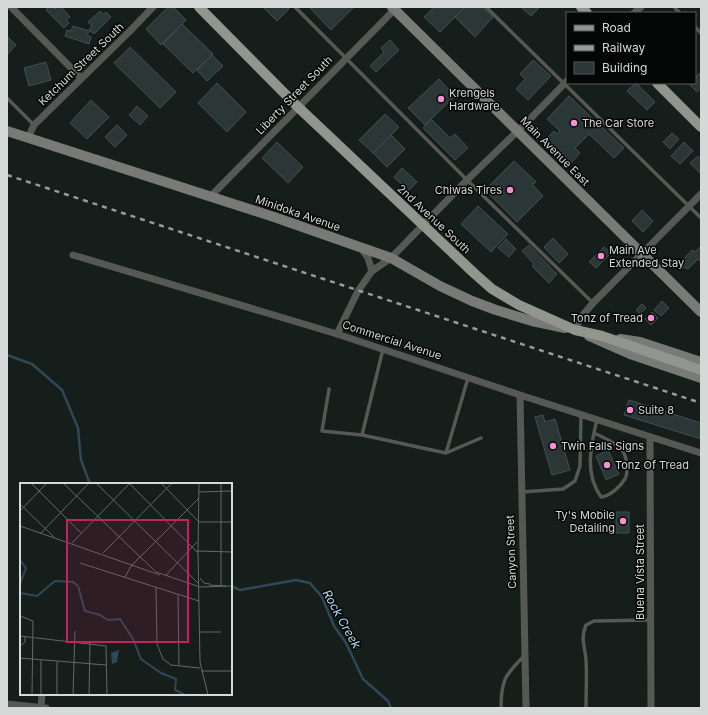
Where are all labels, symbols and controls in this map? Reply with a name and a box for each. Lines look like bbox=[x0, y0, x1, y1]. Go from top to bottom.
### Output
legend bbox=[566, 12, 696, 84]
street label: Ketchum Street South bbox=[35, 20, 127, 108]
text: Road bbox=[602, 20, 631, 35]
text: Railway bbox=[602, 40, 646, 55]
street label: Liberty Street South bbox=[253, 53, 335, 137]
text: Building bbox=[602, 60, 647, 75]
place label: Krengels Hardware bbox=[449, 86, 500, 113]
marker: Krengels Hardware bbox=[436, 94, 446, 104]
street label: Main Avenue East bbox=[517, 113, 593, 189]
place label: The Car Store bbox=[582, 116, 654, 130]
marker: The Car Store bbox=[569, 118, 579, 128]
street label: 2nd Avenue South bbox=[394, 181, 474, 257]
place label: Chiwas Tires bbox=[435, 183, 502, 197]
marker: Chiwas Tires bbox=[505, 185, 515, 195]
street label: Minidoka Avenue bbox=[254, 192, 342, 234]
place label: Main Ave Extended Stay bbox=[609, 243, 684, 270]
marker: Main Ave Extended Stay bbox=[596, 251, 606, 261]
place label: Tonz of Tread bbox=[571, 311, 643, 325]
marker: Tonz of Tread bbox=[646, 313, 656, 323]
street label: Commercial Avenue bbox=[340, 317, 444, 363]
place label: Suite 8 bbox=[638, 403, 674, 417]
marker: Suite 8 bbox=[625, 405, 635, 415]
place label: Twin Falls Signs bbox=[561, 439, 644, 453]
marker: Twin Falls Signs bbox=[548, 441, 558, 451]
place label: Tonz Of Tread bbox=[615, 458, 689, 472]
marker: Tonz Of Tread bbox=[602, 460, 612, 470]
inset map bbox=[20, 483, 232, 695]
place label: Ty's Mobile Detailing bbox=[555, 508, 615, 535]
street label: Canyon Street bbox=[503, 515, 519, 589]
marker: Ty's Mobile Detailing bbox=[618, 516, 628, 526]
street label: Buena Vista Street bbox=[633, 524, 647, 620]
water label: Rock Creek bbox=[320, 587, 365, 651]

